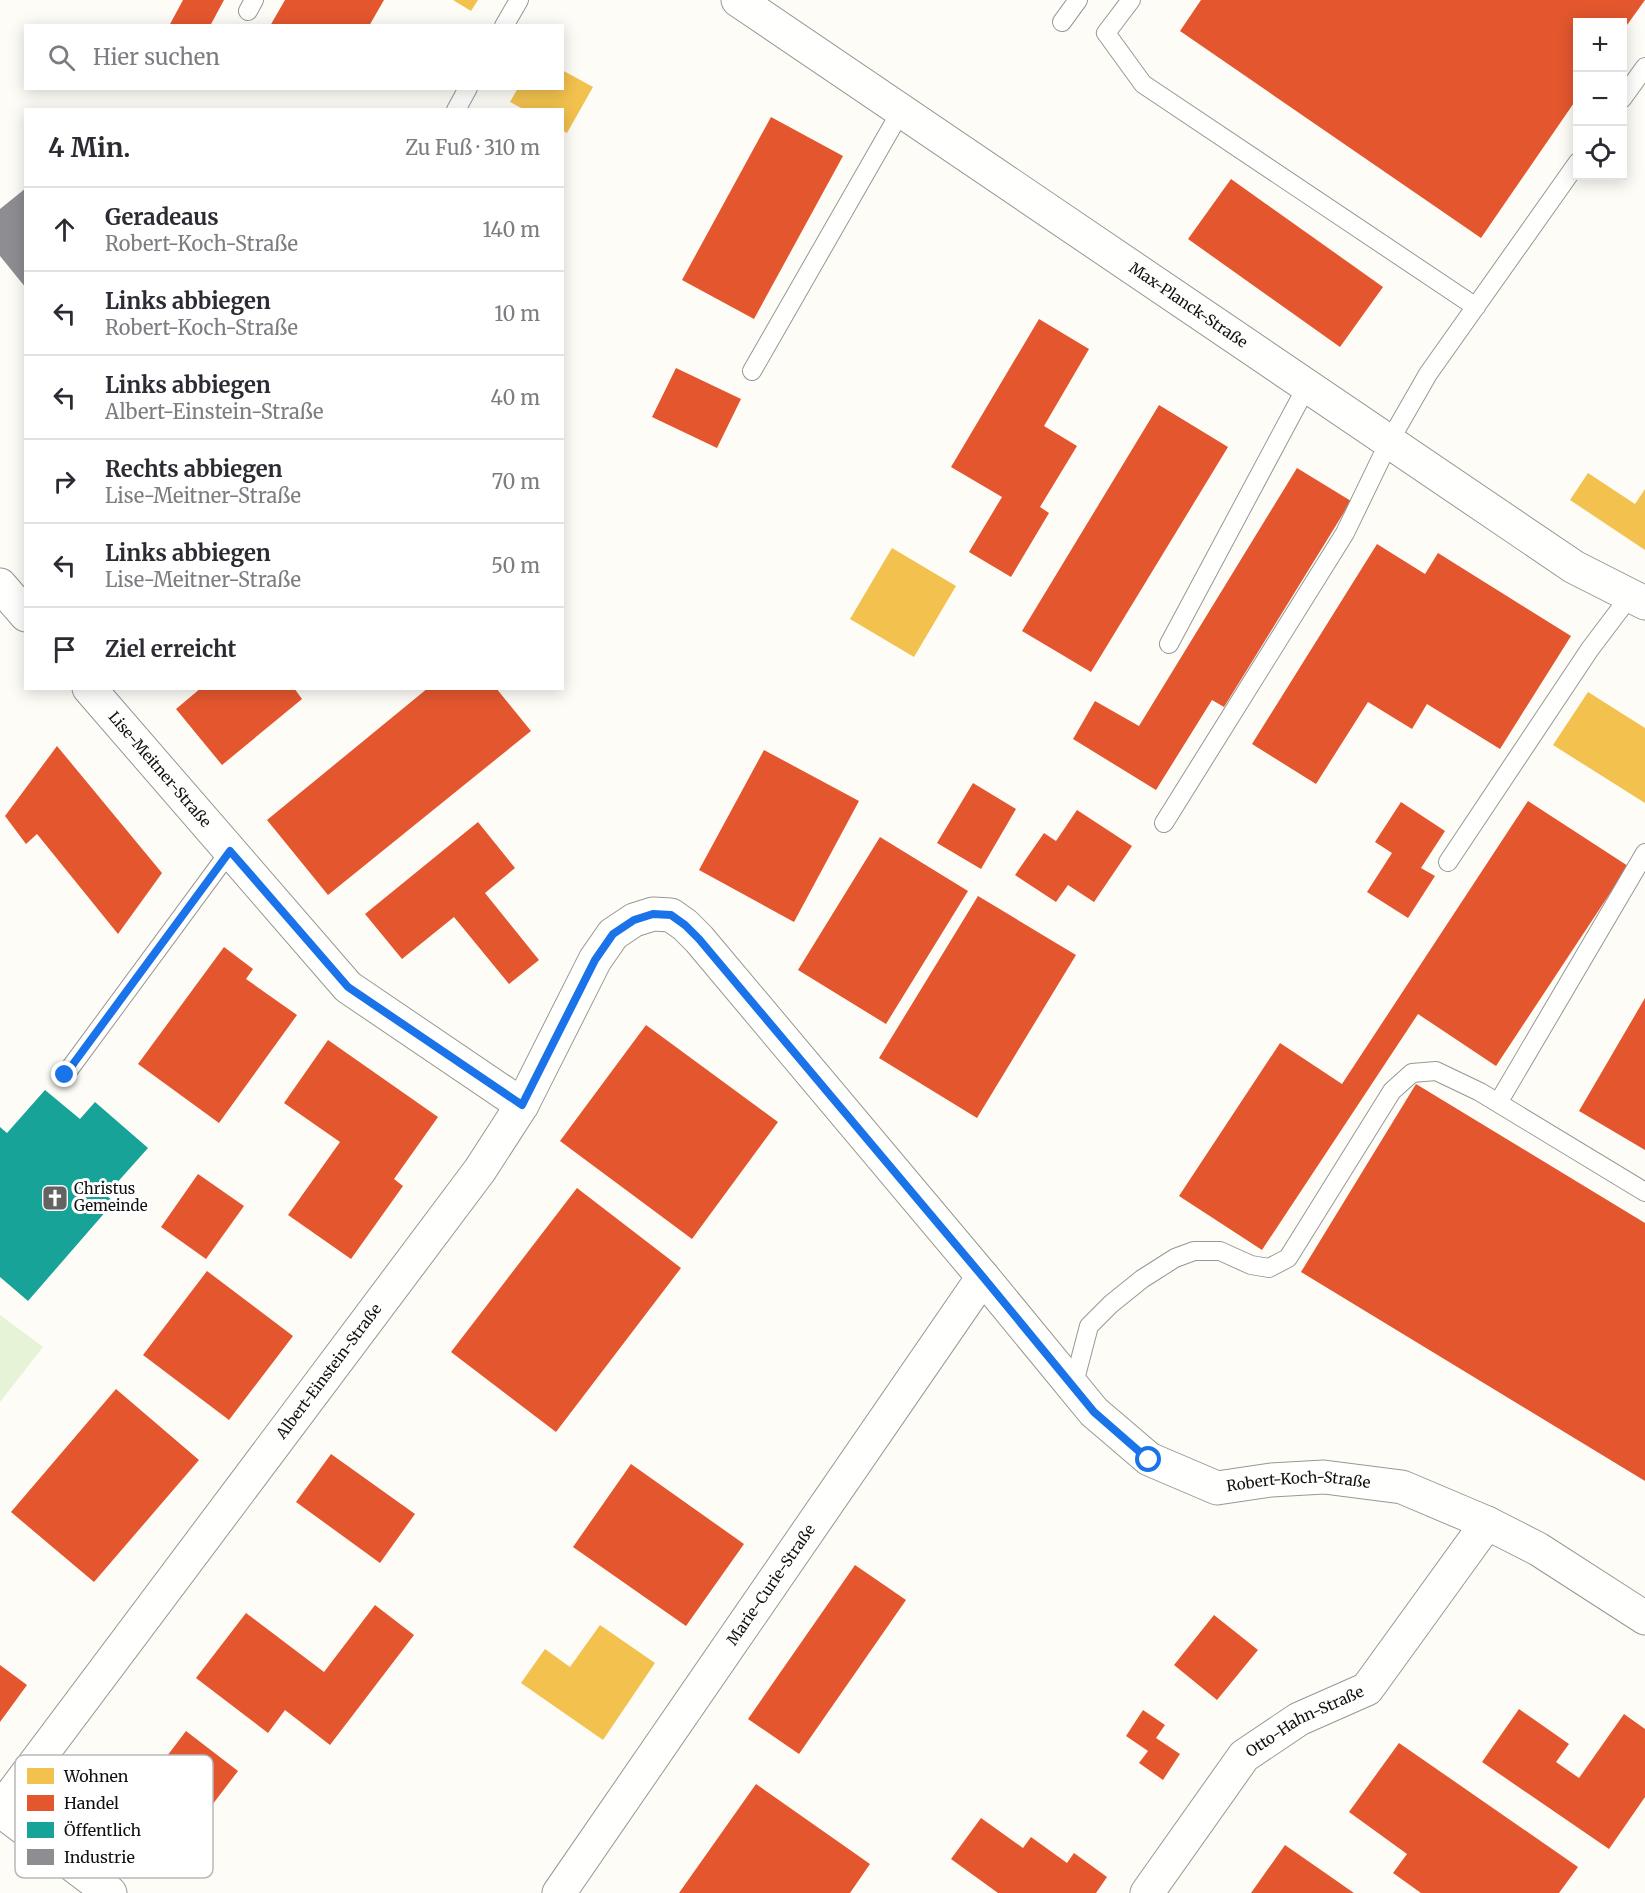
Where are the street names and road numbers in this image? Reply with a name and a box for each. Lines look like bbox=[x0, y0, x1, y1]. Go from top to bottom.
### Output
street label: Max-Planck-Straße bbox=[1126, 258, 1251, 352]
street label: Lise-Meitner-Straße bbox=[105, 707, 216, 831]
street label: Albert-Einstein-Straße bbox=[271, 1300, 385, 1443]
street label: Robert-Koch-Straße bbox=[1225, 1467, 1372, 1495]
street label: Marie-Curie-Straße bbox=[722, 1520, 819, 1649]
street label: Otto-Hahn-Straße bbox=[1242, 1682, 1367, 1761]

